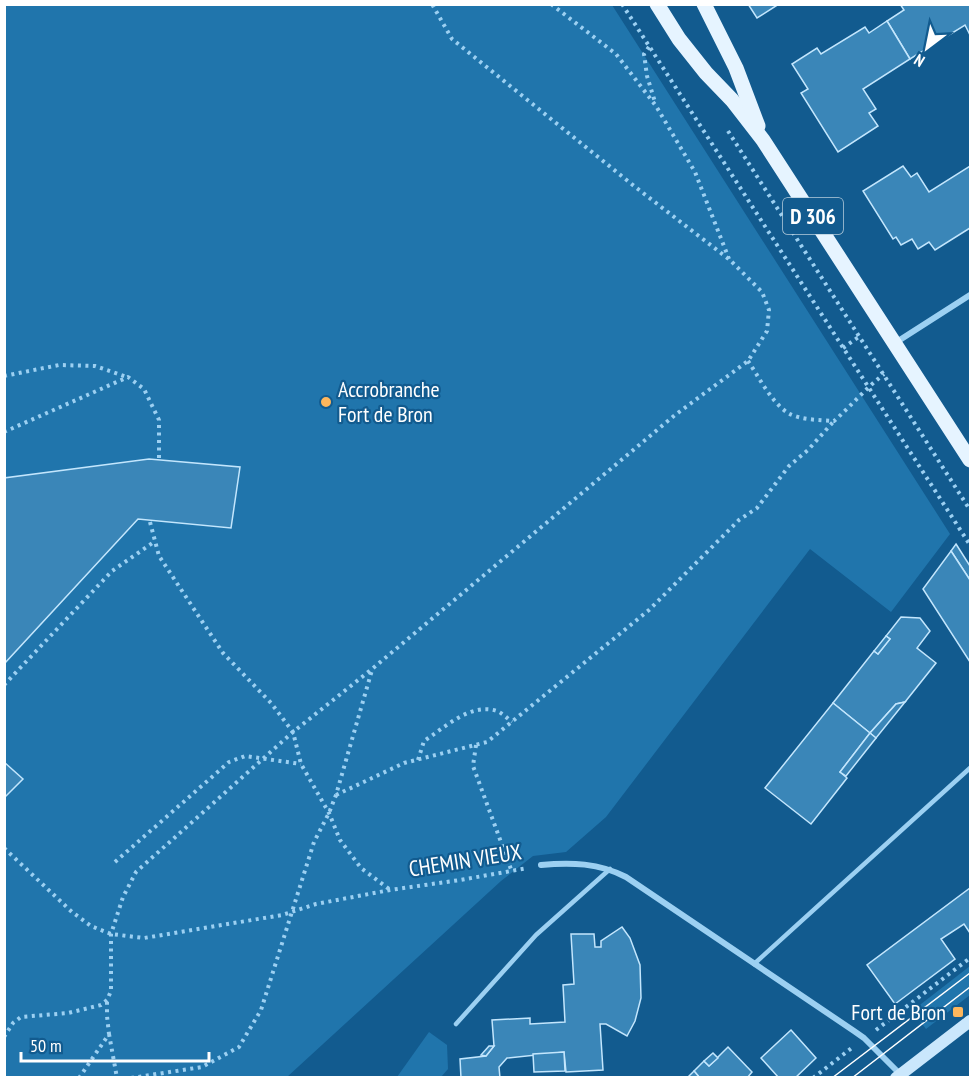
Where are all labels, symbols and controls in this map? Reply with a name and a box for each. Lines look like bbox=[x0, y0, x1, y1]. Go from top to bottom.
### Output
north arrow bbox=[897, 18, 957, 78]
text: N bbox=[910, 50, 928, 71]
road number: D 306 bbox=[783, 198, 843, 234]
place label: Accrobranche Fort de Bron bbox=[338, 375, 440, 428]
marker: Accrobranche Fort de Bron bbox=[319, 395, 333, 409]
street label: CHEMIN VIEUX bbox=[407, 837, 523, 883]
place label: Fort de Bron bbox=[851, 998, 946, 1026]
marker: Fort de Bron bbox=[951, 1005, 965, 1019]
scale bar bbox=[21, 1025, 208, 1063]
text: 50 m bbox=[30, 1034, 62, 1057]

